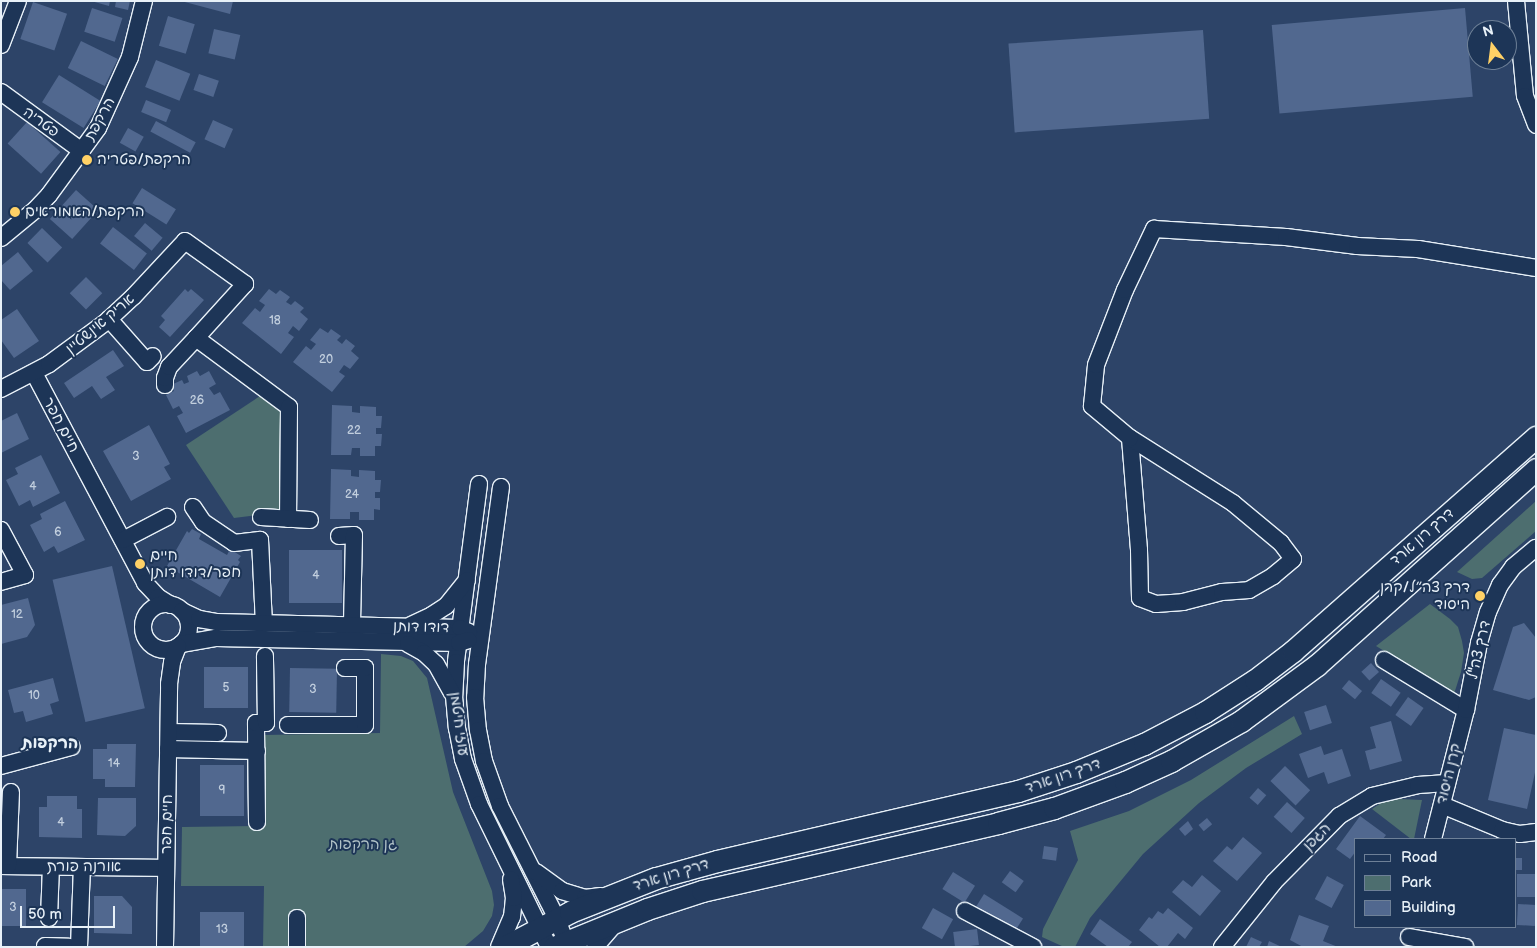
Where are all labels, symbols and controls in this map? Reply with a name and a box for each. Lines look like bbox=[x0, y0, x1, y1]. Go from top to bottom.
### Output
north arrow bbox=[1467, 20, 1517, 70]
text: N bbox=[1481, 21, 1496, 41]
street label: הרקפת bbox=[81, 94, 119, 144]
street label: פטריה bbox=[19, 103, 63, 141]
place label: הרקפת/פטריה bbox=[97, 151, 191, 169]
marker: הרקפת/פטריה bbox=[81, 154, 93, 166]
place label: הרקפת/האמוראים bbox=[25, 203, 144, 221]
marker: הרקפת/האמוראים bbox=[9, 206, 21, 218]
street label: אריק אינשטיין bbox=[62, 290, 138, 358]
house number: 18 bbox=[269, 314, 281, 328]
house number: 20 bbox=[319, 353, 333, 367]
street label: חיים חפר bbox=[39, 394, 83, 456]
house number: 26 bbox=[190, 394, 204, 408]
house number: 22 bbox=[347, 424, 361, 438]
house number: 3 bbox=[132, 450, 140, 464]
house number: 4 bbox=[29, 480, 37, 494]
house number: 24 bbox=[345, 488, 359, 502]
street label: דרך רון ארד bbox=[1386, 504, 1458, 570]
house number: 6 bbox=[54, 526, 62, 540]
place label: חיים חפר/דודו דותן bbox=[150, 546, 241, 581]
marker: חיים חפר/דודו דותן bbox=[134, 558, 146, 570]
house number: 4 bbox=[312, 569, 320, 583]
place label: דרך צה״ל/קרן היסוד bbox=[1380, 578, 1470, 613]
marker: דרך צה״ל/קרן היסוד bbox=[1474, 590, 1486, 602]
house number: 12 bbox=[11, 608, 23, 622]
street label: דודו דותן bbox=[393, 618, 449, 636]
street label: דרך צה"ל bbox=[1464, 619, 1494, 681]
house number: 5 bbox=[223, 681, 229, 695]
house number: 3 bbox=[309, 683, 317, 697]
house number: 10 bbox=[28, 689, 40, 703]
street label: עוזי חיטמן bbox=[446, 691, 472, 757]
district label: הרקפות bbox=[22, 734, 78, 754]
street label: קרן היסוד bbox=[1433, 742, 1465, 806]
street label: דרך רון ארד bbox=[1023, 755, 1103, 797]
house number: 14 bbox=[108, 757, 120, 771]
house number: 9 bbox=[219, 784, 225, 798]
street label: חיים חפר bbox=[157, 794, 177, 854]
house number: 4 bbox=[57, 816, 65, 830]
street label: הגפן bbox=[1299, 819, 1335, 855]
park label: גן הרקפות bbox=[329, 836, 397, 854]
legend bbox=[1354, 838, 1517, 928]
text: Road bbox=[1401, 848, 1437, 867]
street label: דרך רון ארד bbox=[631, 855, 711, 895]
street label: אורנה פורת bbox=[47, 858, 121, 876]
text: Park bbox=[1401, 873, 1431, 892]
scale bar bbox=[22, 896, 118, 928]
text: Building bbox=[1401, 898, 1456, 917]
house number: 3 bbox=[9, 901, 17, 915]
text: 50 m bbox=[28, 905, 62, 924]
house number: 13 bbox=[216, 923, 228, 937]

